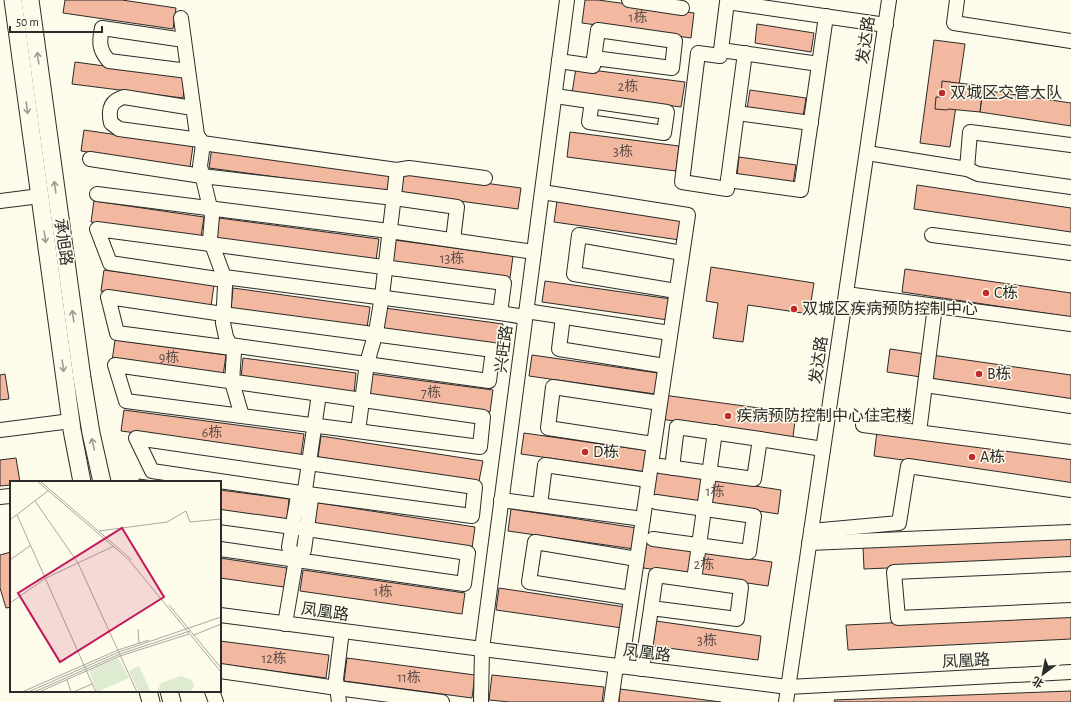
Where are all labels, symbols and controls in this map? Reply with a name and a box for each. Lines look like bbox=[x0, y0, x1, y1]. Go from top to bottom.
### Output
scale bar bbox=[10, 8, 102, 34]
house number: 1栋 bbox=[629, 9, 647, 25]
street label: 发达路 bbox=[854, 15, 877, 65]
text: 50 m bbox=[16, 16, 39, 28]
one-way arrow bbox=[34, 52, 42, 65]
house number: 2栋 bbox=[618, 78, 638, 94]
place label: 双城区交管大队 bbox=[950, 84, 1062, 101]
marker: 双城区交管大队 bbox=[937, 88, 947, 98]
one-way arrow bbox=[24, 101, 31, 114]
house number: 3栋 bbox=[613, 143, 633, 159]
one-way arrow bbox=[51, 181, 59, 194]
street label: 承旭路 bbox=[52, 217, 75, 267]
one-way arrow bbox=[41, 230, 49, 243]
house number: 13栋 bbox=[440, 250, 464, 266]
place label: C栋 bbox=[994, 284, 1018, 301]
marker: C栋 bbox=[981, 288, 991, 298]
place label: 双城区疾病预防控制中心 bbox=[802, 300, 978, 317]
marker: 双城区疾病预防控制中心 bbox=[789, 304, 799, 314]
one-way arrow bbox=[69, 310, 77, 323]
street label: 兴旺路 bbox=[492, 324, 515, 374]
street label: 发达路 bbox=[807, 335, 830, 385]
house number: 9栋 bbox=[159, 349, 179, 365]
one-way arrow bbox=[59, 359, 67, 372]
place label: B栋 bbox=[987, 365, 1012, 382]
marker: B栋 bbox=[974, 369, 984, 379]
house number: 7栋 bbox=[421, 384, 441, 400]
place label: 疾病预防控制中心住宅楼 bbox=[736, 407, 912, 424]
marker: 疾病预防控制中心住宅楼 bbox=[723, 411, 733, 421]
house number: 6栋 bbox=[202, 424, 222, 440]
one-way arrow bbox=[89, 438, 97, 451]
place label: D栋 bbox=[593, 443, 619, 460]
marker: D栋 bbox=[580, 447, 590, 457]
place label: A栋 bbox=[980, 448, 1005, 465]
marker: A栋 bbox=[967, 452, 977, 462]
inset map bbox=[10, 481, 221, 692]
house number: 1栋 bbox=[706, 483, 724, 499]
house number: 2栋 bbox=[694, 556, 714, 572]
house number: 1栋 bbox=[374, 583, 392, 599]
street label: 凤凰路 bbox=[300, 600, 350, 623]
house number: 3栋 bbox=[697, 632, 717, 648]
street label: 凤凰路 bbox=[622, 641, 672, 664]
house number: 12栋 bbox=[261, 650, 287, 666]
street label: 凤凰路 bbox=[942, 651, 990, 670]
north arrow bbox=[1023, 654, 1063, 694]
house number: 11栋 bbox=[397, 669, 421, 685]
text: 北 bbox=[1030, 674, 1046, 690]

